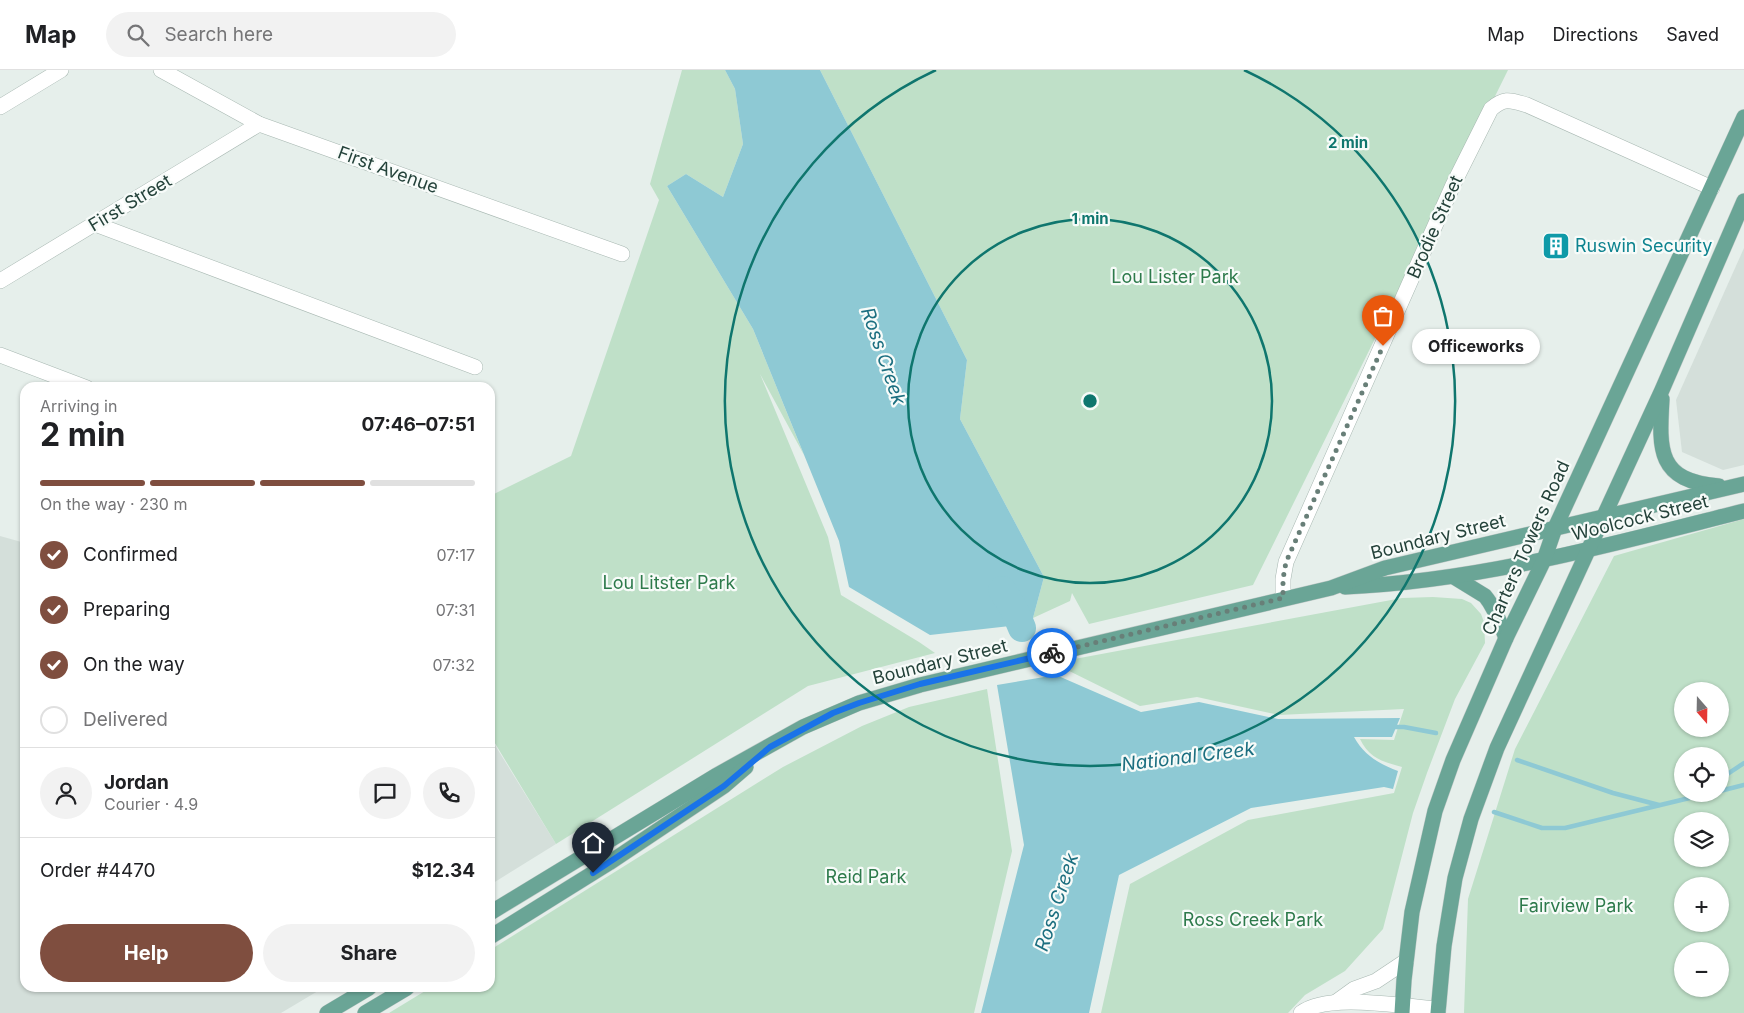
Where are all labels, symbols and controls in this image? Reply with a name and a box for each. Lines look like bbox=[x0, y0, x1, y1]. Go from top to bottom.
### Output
search box bbox=[106, 12, 456, 57]
text: Map bbox=[25, 20, 76, 49]
icon: search bbox=[124, 21, 152, 49]
text: Search here bbox=[164, 23, 273, 46]
text: Map bbox=[1487, 24, 1525, 45]
text: Directions bbox=[1553, 24, 1638, 45]
text: Saved bbox=[1666, 24, 1719, 45]
text: 2 min bbox=[1328, 133, 1368, 152]
street label: First Avenue bbox=[335, 142, 441, 197]
street label: First Street bbox=[84, 170, 175, 236]
street label: Brodie Street bbox=[1402, 172, 1467, 282]
text: 1 min bbox=[1071, 209, 1109, 228]
building icon: Ruswin Security bbox=[1541, 231, 1571, 261]
place label: Ruswin Security bbox=[1575, 235, 1712, 256]
park label: Lou Lister Park bbox=[1111, 266, 1239, 287]
pin bbox=[1362, 295, 1404, 346]
icon: bag bbox=[1369, 302, 1397, 330]
water label: Ross Creek bbox=[856, 304, 911, 409]
callout: Officeworks bbox=[1413, 328, 1540, 364]
text: Officeworks bbox=[1428, 336, 1524, 356]
centre of rings bbox=[1081, 392, 1099, 410]
text: Arriving in bbox=[40, 396, 117, 416]
text: 07:46–07:51 bbox=[362, 413, 475, 436]
text: 2 min bbox=[40, 415, 126, 454]
street label: Charters Towers Road bbox=[1478, 457, 1574, 638]
street label: Woolcock Street bbox=[1569, 490, 1710, 545]
text: On the way · 230 m bbox=[40, 494, 187, 514]
street label: Boundary Street bbox=[1368, 510, 1507, 563]
icon: check bbox=[40, 541, 68, 569]
text: Confirmed bbox=[83, 543, 178, 566]
text: 07:17 bbox=[437, 545, 475, 565]
park label: Lou Litster Park bbox=[602, 572, 736, 593]
icon: check bbox=[40, 596, 68, 624]
text: Preparing bbox=[83, 598, 170, 621]
text: 07:31 bbox=[436, 600, 475, 620]
courier bbox=[1027, 628, 1077, 678]
street label: Boundary Street bbox=[870, 635, 1009, 688]
icon: bike bbox=[1038, 639, 1066, 667]
icon: check bbox=[40, 651, 68, 679]
text: On the way bbox=[83, 653, 185, 676]
text: 07:32 bbox=[432, 655, 475, 675]
north arrow bbox=[1674, 682, 1729, 738]
map controls bbox=[1674, 682, 1729, 997]
text: Delivered bbox=[83, 708, 168, 731]
water label: National Creek bbox=[1120, 737, 1257, 776]
button: locate bbox=[1674, 747, 1729, 802]
button: person bbox=[40, 767, 92, 819]
button: chat bbox=[359, 767, 411, 819]
button: phone bbox=[423, 767, 475, 819]
text: Jordan bbox=[104, 771, 169, 794]
text: Courier · 4.9 bbox=[104, 794, 198, 814]
button: layers bbox=[1674, 812, 1729, 867]
pin bbox=[572, 822, 614, 873]
icon: home bbox=[579, 829, 607, 857]
water label: Ross Creek bbox=[1030, 850, 1083, 954]
text: Order #4470 bbox=[40, 859, 156, 882]
text: $12.34 bbox=[411, 859, 475, 882]
park label: Reid Park bbox=[826, 866, 907, 887]
button: + bbox=[1674, 877, 1729, 932]
park label: Fairview Park bbox=[1519, 895, 1633, 916]
park label: Ross Creek Park bbox=[1183, 909, 1323, 930]
button: Help bbox=[40, 924, 253, 982]
button: Share bbox=[263, 924, 475, 982]
button: − bbox=[1674, 942, 1729, 997]

